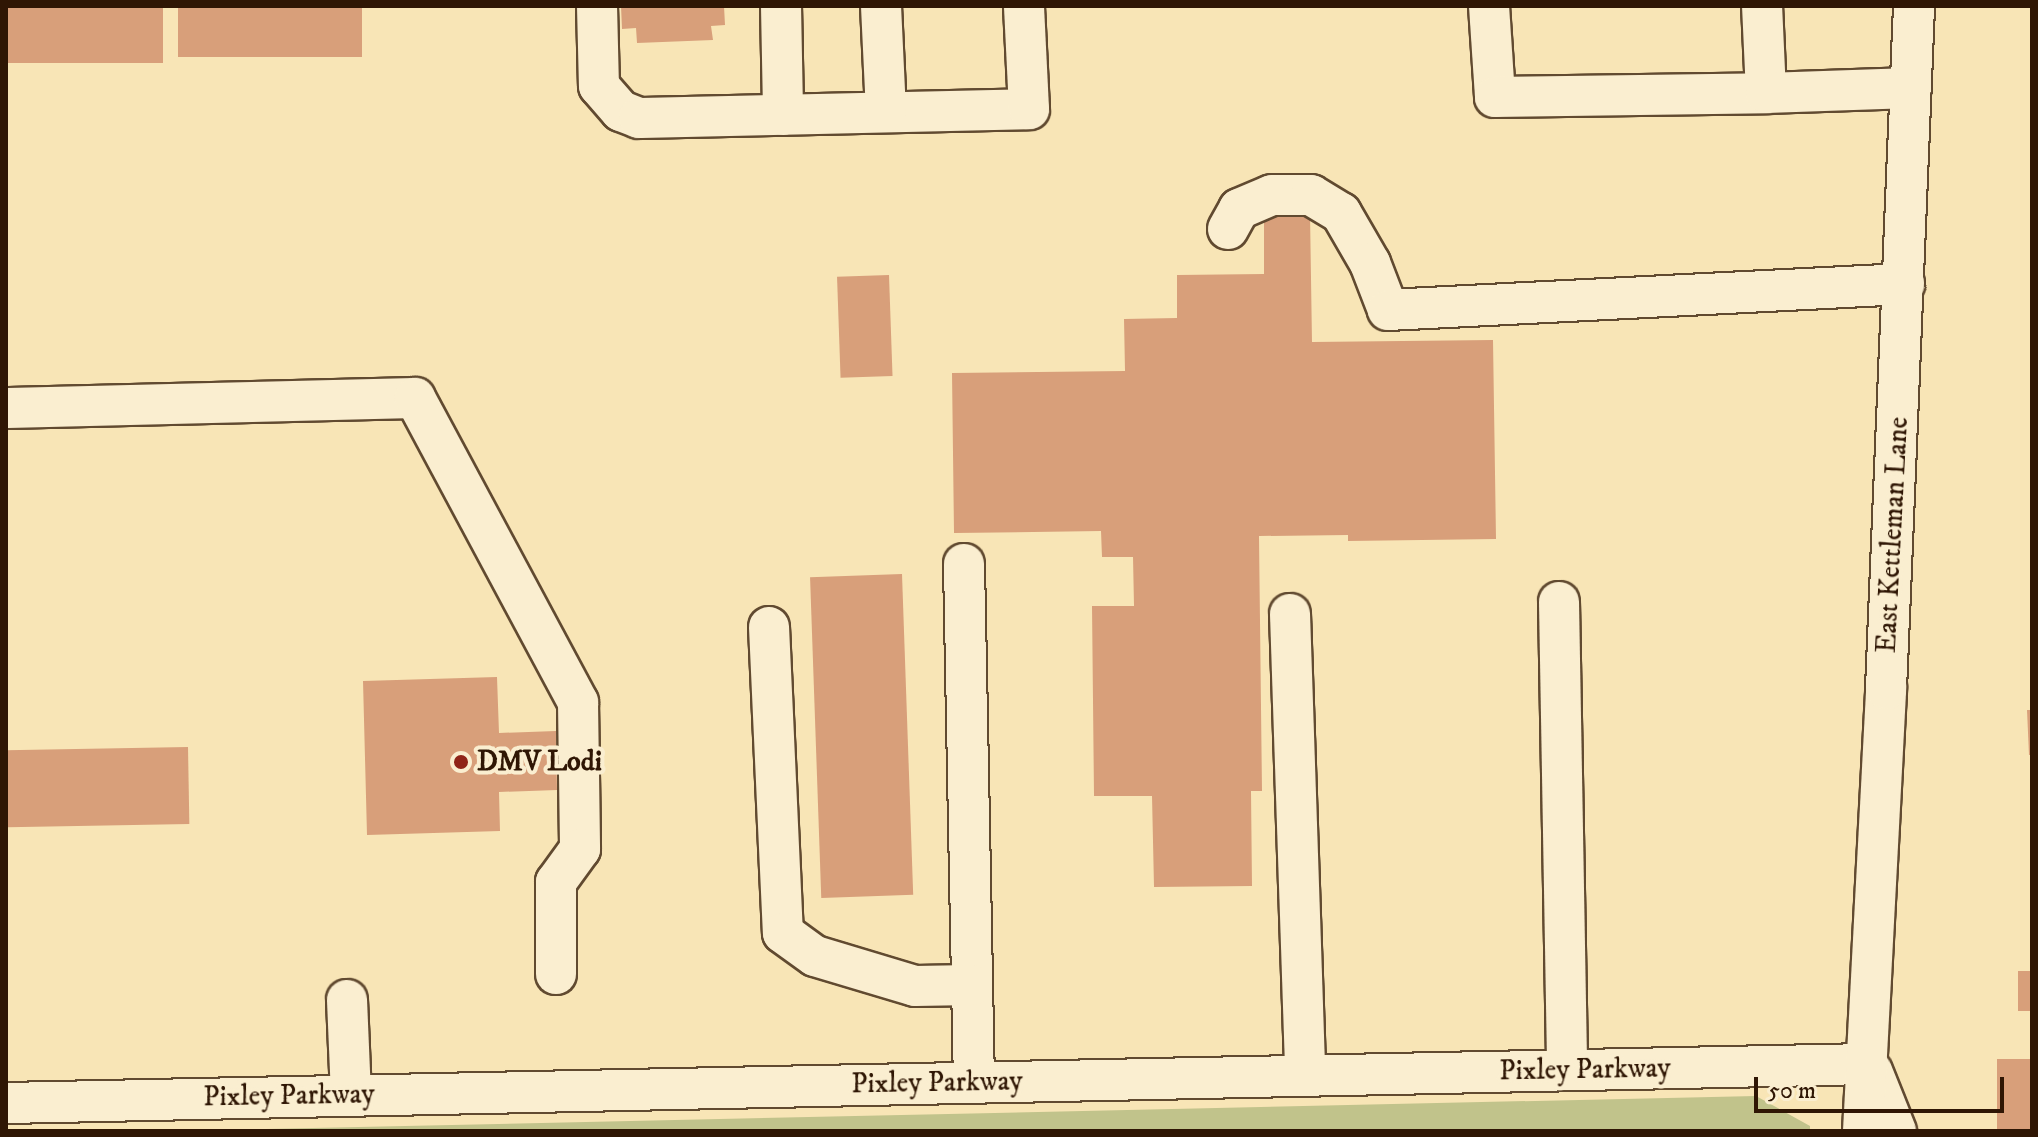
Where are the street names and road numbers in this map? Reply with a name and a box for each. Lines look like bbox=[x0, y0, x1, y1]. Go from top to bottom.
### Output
street label: East Kettleman Lane bbox=[1870, 416, 1916, 654]
street label: Pixley Parkway bbox=[1499, 1052, 1671, 1088]
street label: Pixley Parkway bbox=[851, 1065, 1023, 1101]
street label: Pixley Parkway bbox=[203, 1078, 375, 1114]

